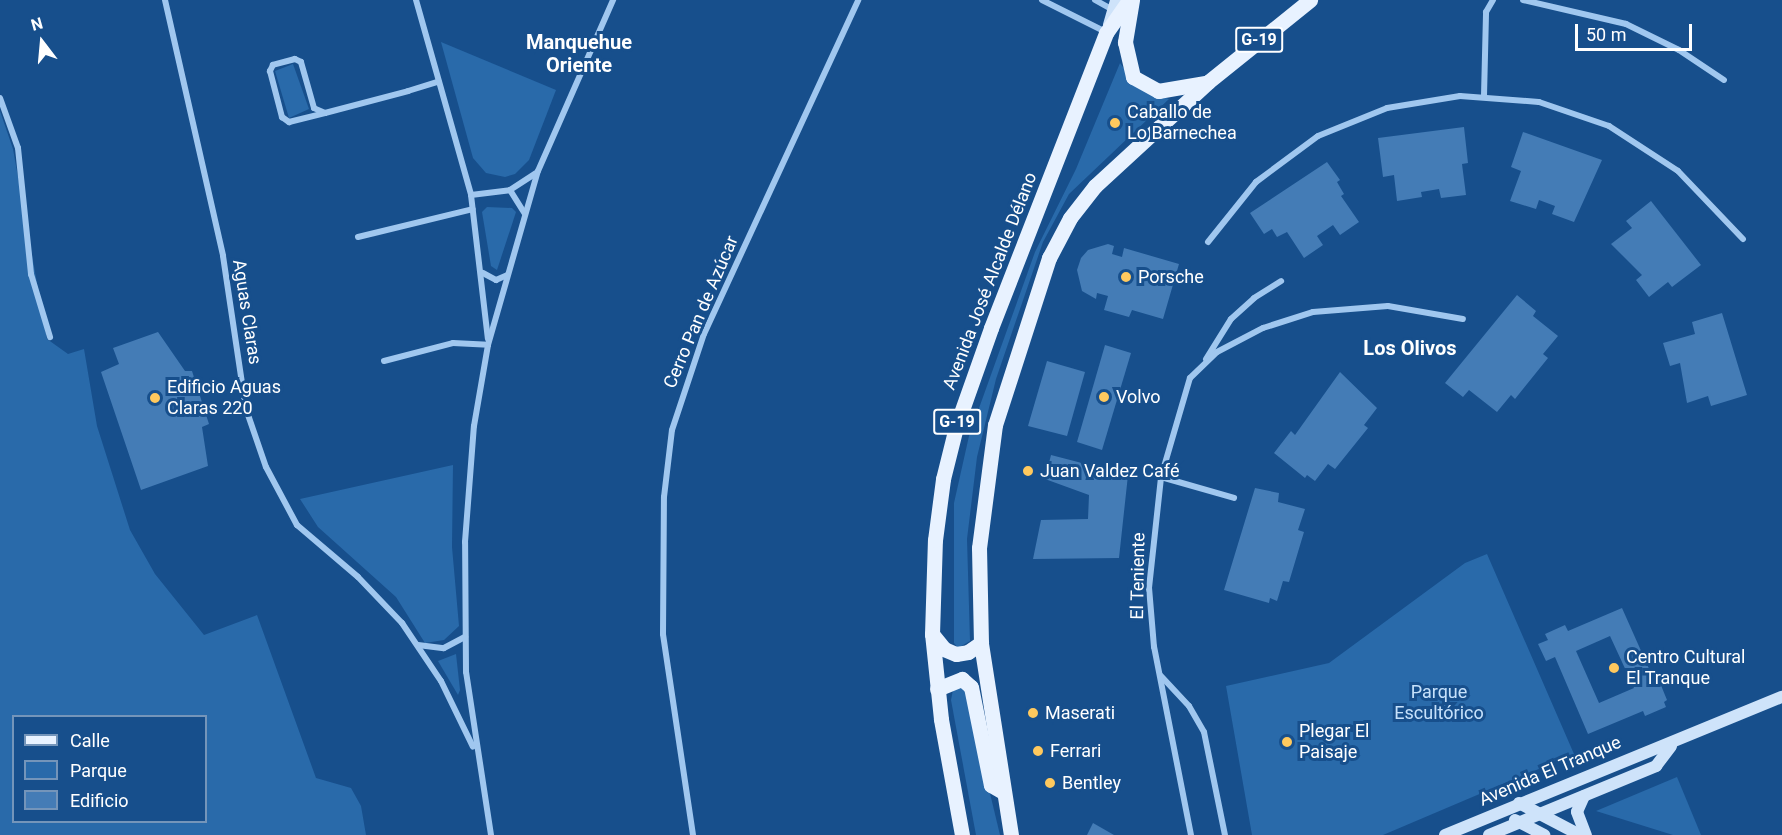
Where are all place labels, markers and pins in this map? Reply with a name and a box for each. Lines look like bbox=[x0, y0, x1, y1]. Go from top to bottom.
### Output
place label: Caballo de Lo Barnechea bbox=[1127, 102, 1237, 144]
marker: Caballo de Lo Barnechea bbox=[1108, 116, 1122, 130]
place label: Porsche bbox=[1138, 266, 1204, 288]
marker: Porsche bbox=[1119, 270, 1133, 284]
place label: Edificio Aguas Claras 220 bbox=[167, 377, 281, 420]
place label: Volvo bbox=[1116, 386, 1161, 408]
marker: Volvo bbox=[1097, 390, 1111, 404]
marker: Edificio Aguas Claras 220 bbox=[148, 391, 162, 405]
place label: Juan Valdez Café bbox=[1040, 460, 1179, 482]
marker: Juan Valdez Café bbox=[1021, 464, 1035, 478]
place label: Centro Cultural El Tranque bbox=[1626, 647, 1745, 690]
marker: Centro Cultural El Tranque bbox=[1607, 661, 1621, 675]
place label: Maserati bbox=[1045, 702, 1115, 724]
marker: Maserati bbox=[1026, 706, 1040, 720]
place label: Plegar El Paisaje bbox=[1299, 721, 1369, 764]
marker: Plegar El Paisaje bbox=[1280, 735, 1294, 749]
place label: Ferrari bbox=[1050, 740, 1101, 762]
marker: Ferrari bbox=[1031, 744, 1045, 758]
place label: Bentley bbox=[1062, 772, 1121, 794]
marker: Bentley bbox=[1043, 776, 1057, 790]

